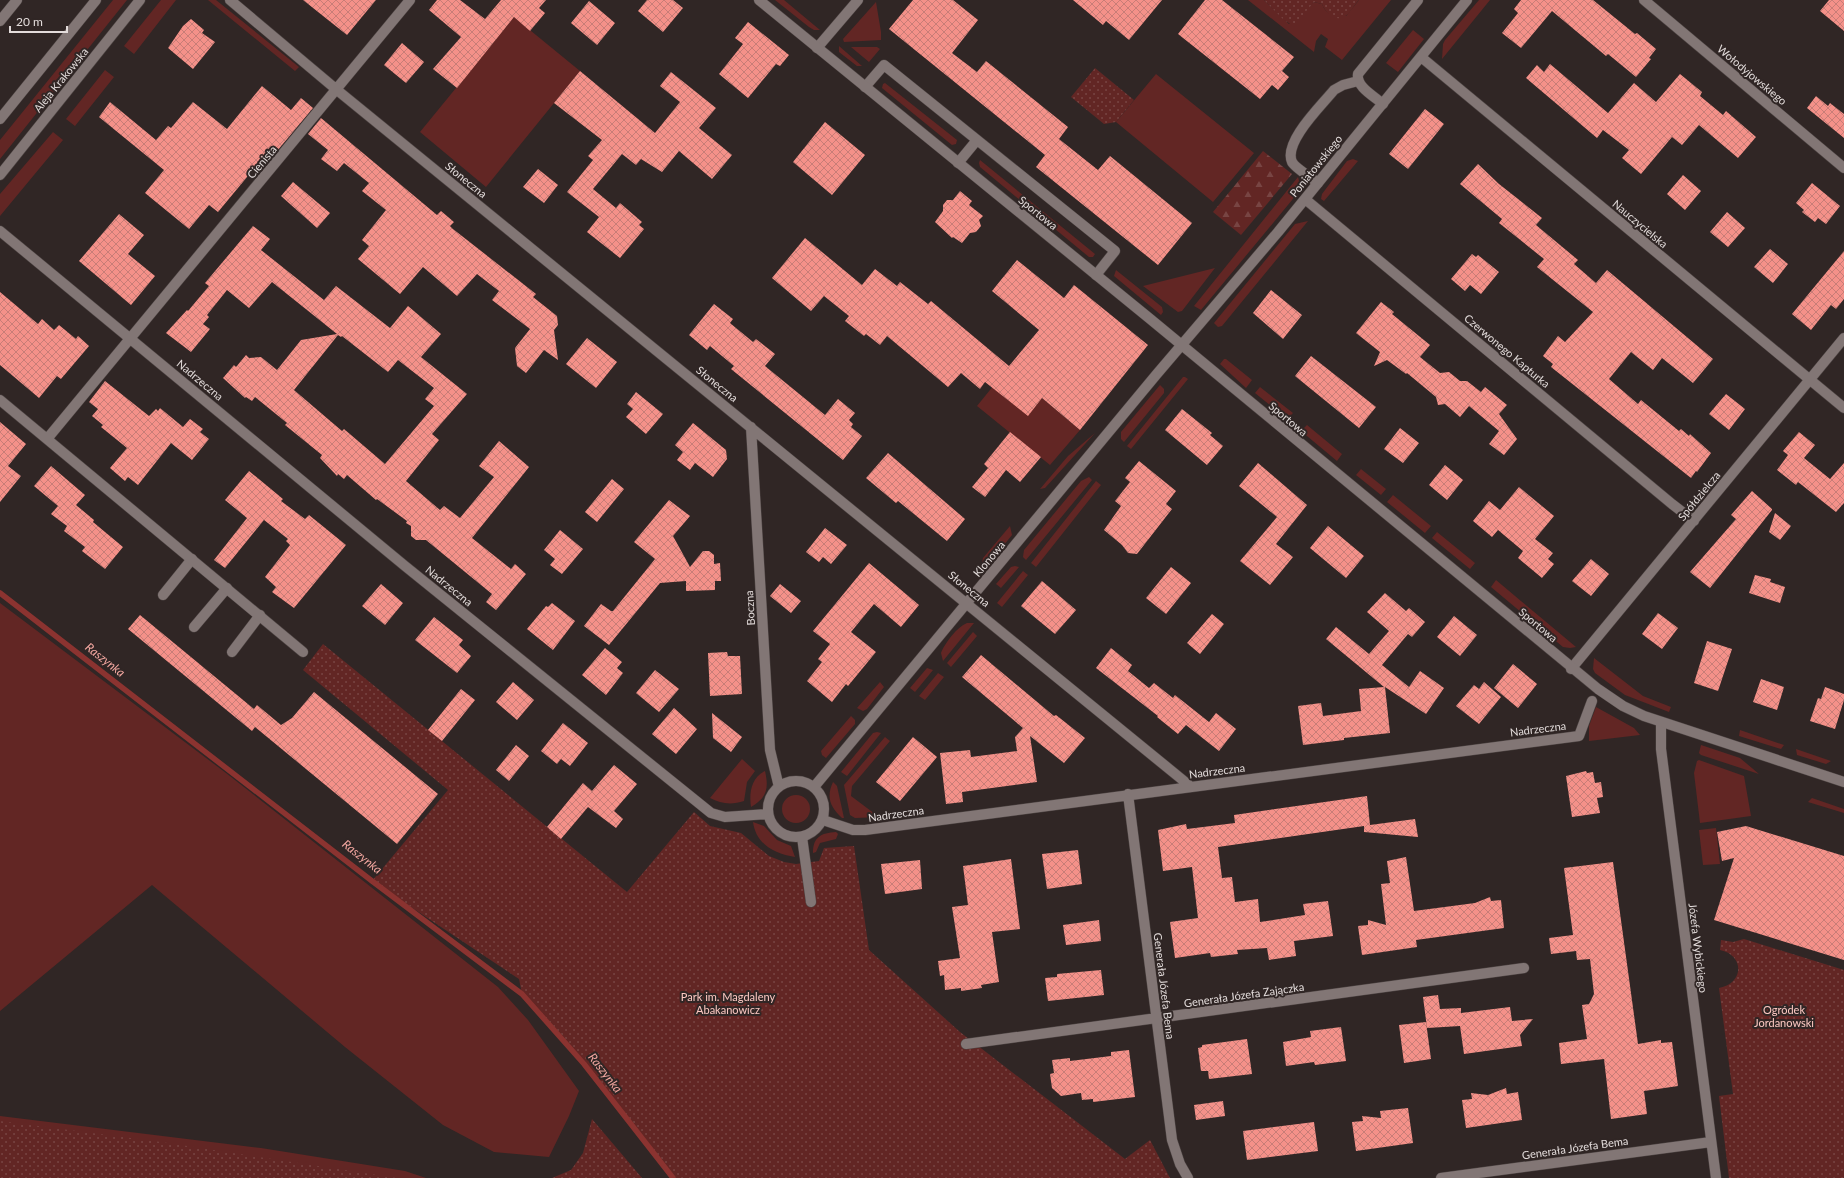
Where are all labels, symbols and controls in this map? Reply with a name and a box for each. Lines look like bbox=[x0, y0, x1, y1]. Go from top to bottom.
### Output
scale bar bbox=[10, 8, 67, 34]
text: 20 m bbox=[16, 14, 43, 29]
street label: Wołodyjowskiego bbox=[1715, 42, 1790, 107]
street label: Aleja Krakowska bbox=[31, 45, 91, 115]
street label: Poniatowskiego bbox=[1287, 132, 1345, 199]
street label: Cienista bbox=[244, 143, 279, 181]
street label: Słoneczna bbox=[443, 159, 490, 200]
street label: Sportowa bbox=[1016, 193, 1060, 232]
street label: Nauczycielska bbox=[1610, 197, 1670, 250]
street label: Czerwonego Kapturka bbox=[1462, 311, 1553, 390]
street label: Nadrzeczna bbox=[175, 357, 226, 403]
street label: Słoneczna bbox=[694, 363, 741, 404]
street label: Sportowa bbox=[1266, 399, 1310, 439]
street label: Spółdzielcza bbox=[1675, 468, 1722, 523]
street label: Klonowa bbox=[970, 538, 1007, 579]
street label: Nadrzeczna bbox=[423, 563, 475, 608]
street label: Słoneczna bbox=[946, 568, 993, 609]
street label: Boczna bbox=[742, 590, 757, 626]
street label: Sportowa bbox=[1516, 605, 1560, 645]
water label: Raszynka bbox=[82, 639, 128, 680]
street label: Nadrzeczna bbox=[1509, 719, 1567, 738]
street label: Nadrzeczna bbox=[1188, 761, 1246, 780]
street label: Nadrzeczna bbox=[867, 803, 925, 824]
water label: Raszynka bbox=[339, 836, 385, 877]
street label: Józefa Wybickiego bbox=[1687, 902, 1710, 993]
street label: Generała Józefa Bema bbox=[1152, 932, 1177, 1040]
street label: Generała Józefa Zajączka bbox=[1183, 980, 1305, 1009]
park label: Park im. Magdaleny Abakanowicz bbox=[681, 990, 775, 1016]
park label: Ogródek Jordanowski bbox=[1754, 1003, 1814, 1029]
water label: Raszynka bbox=[585, 1050, 626, 1096]
street label: Generała Józefa Bema bbox=[1521, 1134, 1629, 1161]

